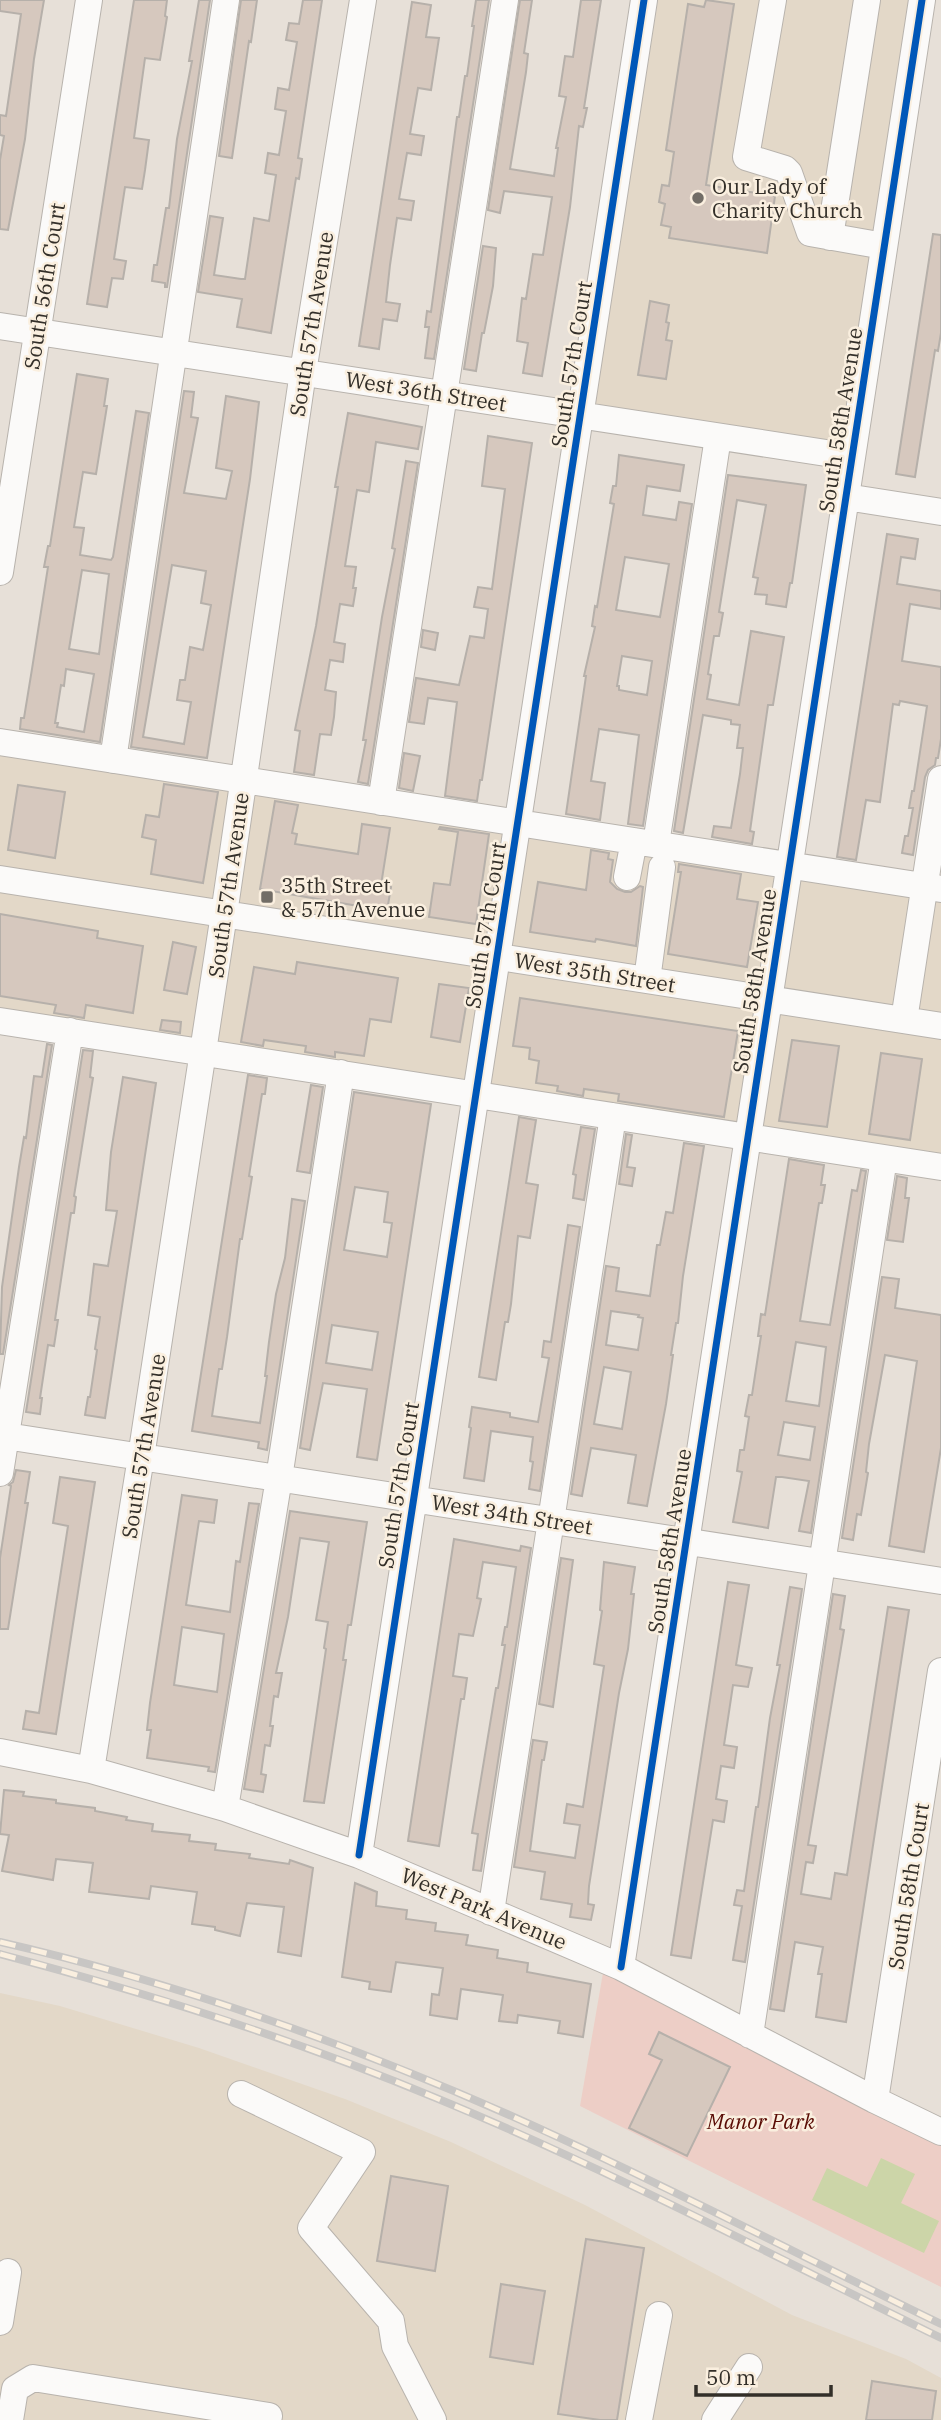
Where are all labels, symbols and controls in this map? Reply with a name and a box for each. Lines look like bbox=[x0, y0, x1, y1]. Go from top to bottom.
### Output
place label: Our Lady of Charity Church bbox=[712, 172, 863, 224]
marker: Our Lady of Charity Church bbox=[690, 190, 706, 206]
street label: South 56th Court bbox=[17, 201, 71, 371]
street label: South 57th Avenue bbox=[283, 229, 339, 419]
street label: South 57th Court bbox=[544, 279, 598, 449]
street label: South 58th Avenue bbox=[812, 325, 868, 515]
street label: West 36th Street bbox=[344, 364, 508, 418]
street label: South 57th Avenue bbox=[201, 790, 255, 980]
street label: South 57th Court bbox=[458, 840, 512, 1010]
place label: 35th Street & 57th Avenue bbox=[281, 871, 425, 923]
street label: South 58th Avenue bbox=[726, 886, 782, 1076]
marker: 35th Street & 57th Avenue bbox=[259, 889, 275, 905]
street label: West 35th Street bbox=[513, 945, 677, 999]
street label: South 57th Avenue bbox=[115, 1351, 171, 1541]
street label: South 57th Court bbox=[371, 1400, 425, 1570]
street label: South 58th Avenue bbox=[641, 1446, 697, 1636]
street label: West 34th Street bbox=[430, 1487, 594, 1541]
street label: South 58th Court bbox=[881, 1801, 935, 1971]
street label: West Park Avenue bbox=[397, 1860, 571, 1956]
park label: Manor Park bbox=[706, 2107, 816, 2135]
scale bar bbox=[696, 2354, 831, 2398]
text: 50 m bbox=[706, 2363, 756, 2391]

